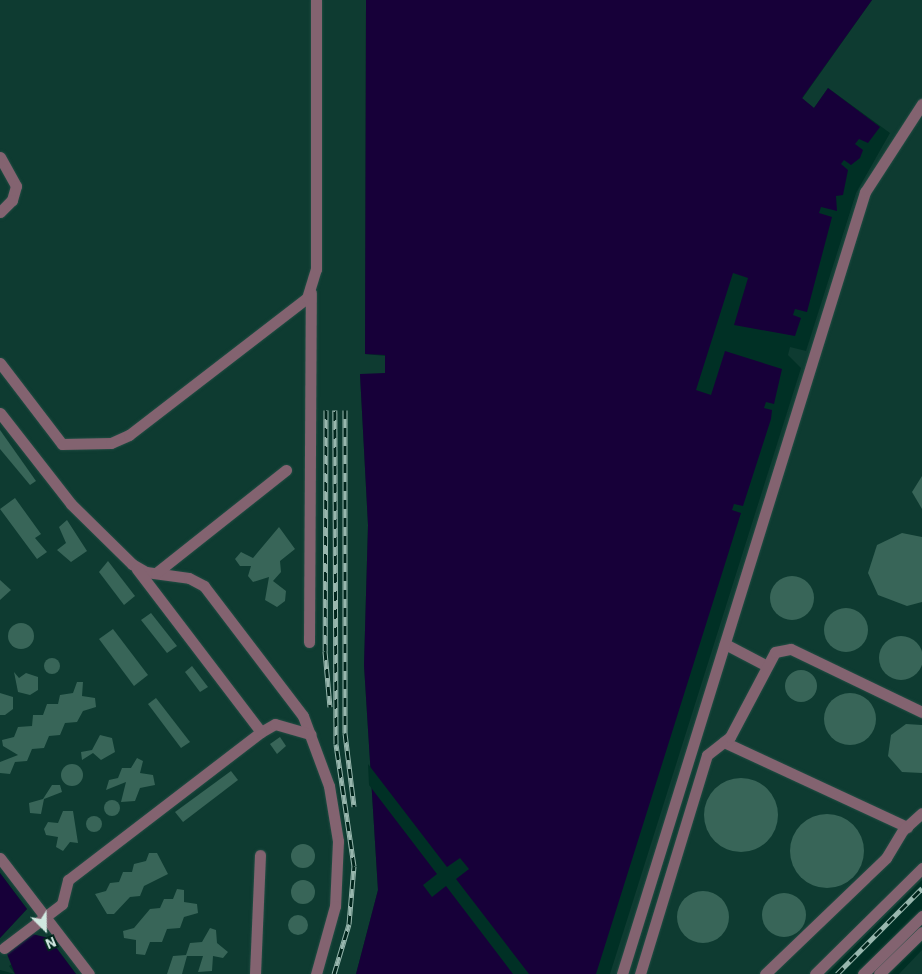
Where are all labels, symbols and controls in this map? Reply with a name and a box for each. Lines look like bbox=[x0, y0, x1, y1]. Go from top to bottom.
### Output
north arrow bbox=[20, 904, 70, 954]
text: N bbox=[43, 933, 59, 953]

